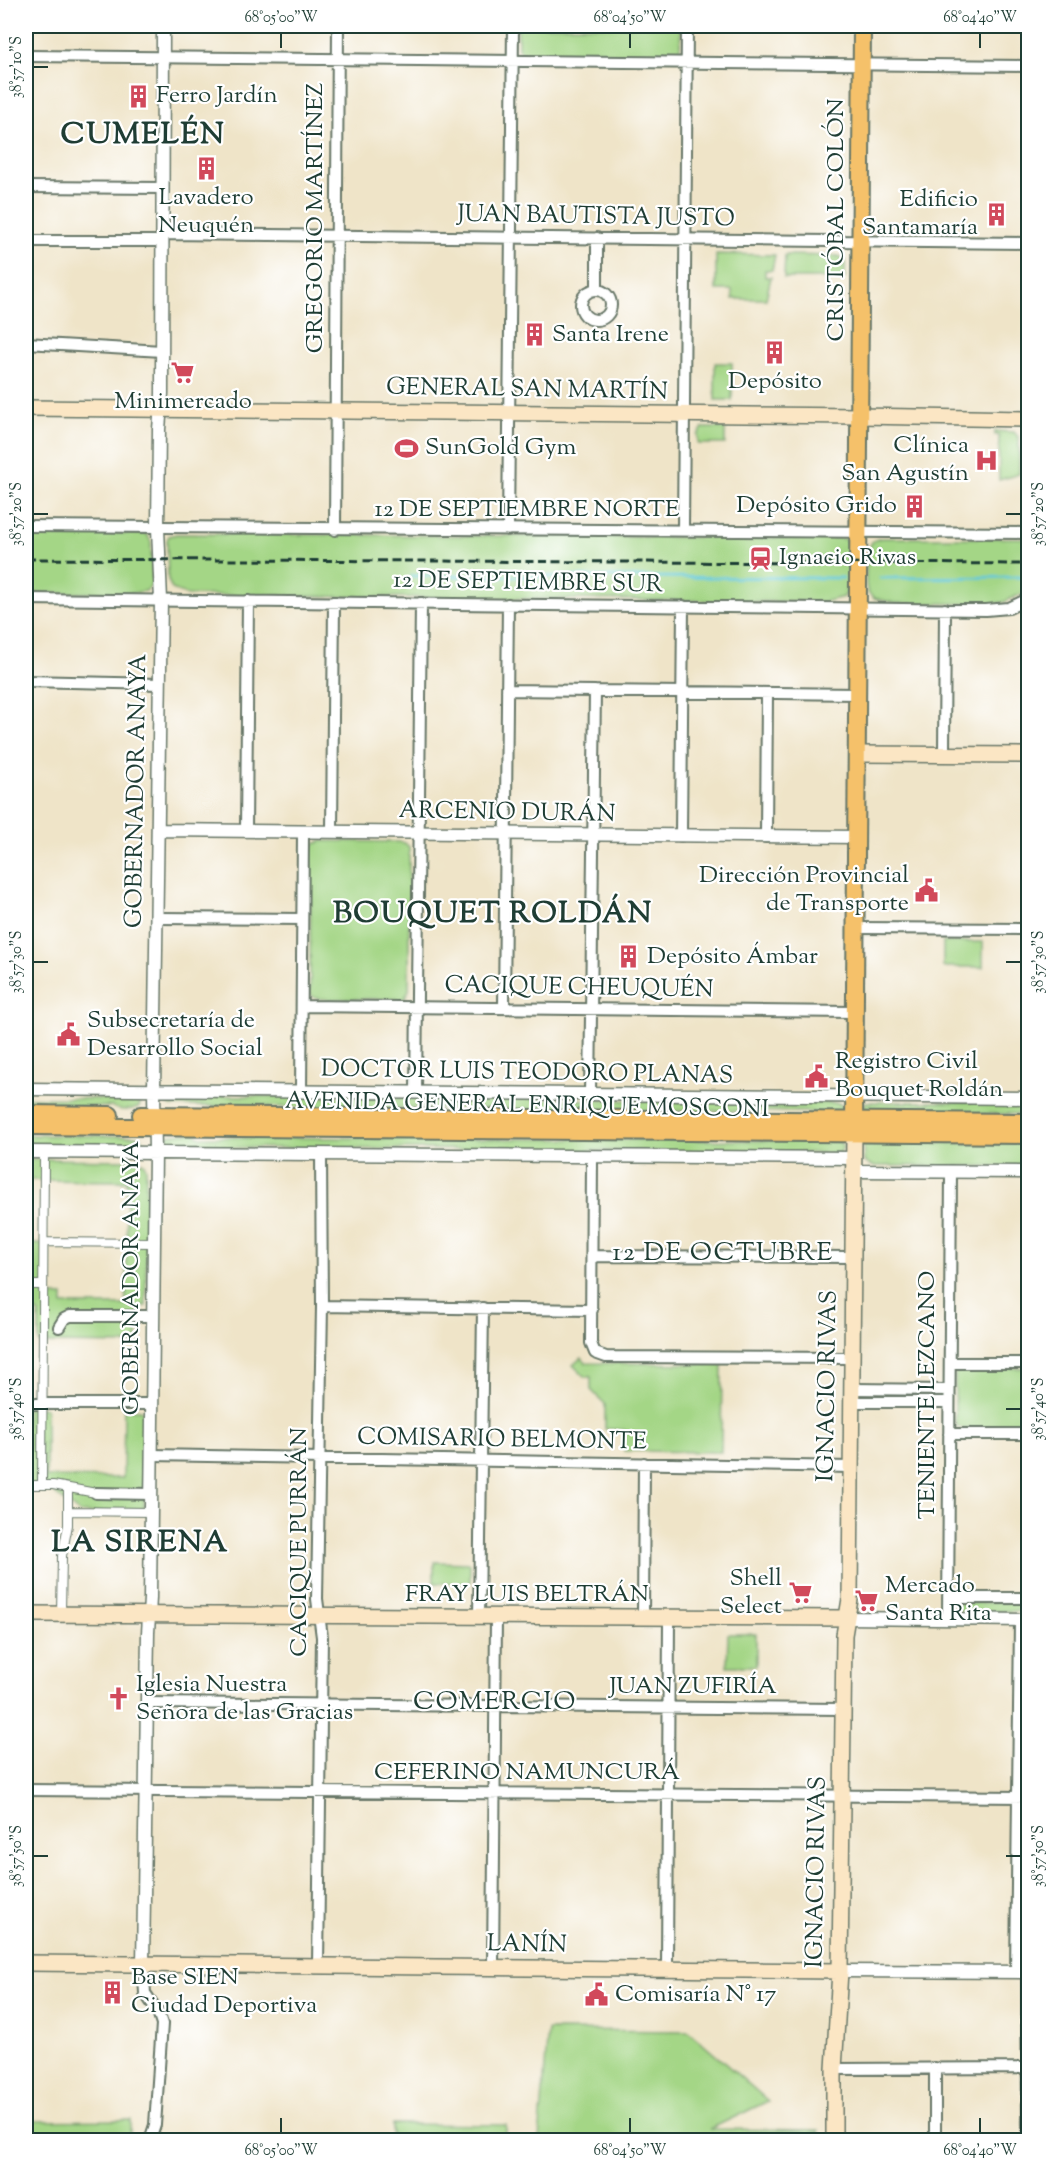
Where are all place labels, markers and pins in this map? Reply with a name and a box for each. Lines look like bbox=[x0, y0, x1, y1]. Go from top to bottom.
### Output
place label: Ferro Jardín bbox=[156, 79, 278, 113]
building icon: Ferro Jardín bbox=[125, 83, 151, 109]
building icon: Lavadero Neuquén bbox=[193, 155, 219, 181]
place label: Lavadero Neuquén bbox=[158, 181, 254, 243]
place label: Edificio Santamaría bbox=[862, 183, 978, 245]
building icon: Edificio Santamaría bbox=[983, 201, 1009, 227]
place label: Santa Irene bbox=[552, 318, 669, 352]
building icon: Santa Irene bbox=[521, 322, 547, 348]
building icon: Depósito bbox=[762, 339, 788, 365]
supermarket icon: Minimercado bbox=[170, 359, 196, 385]
place label: Depósito bbox=[728, 365, 822, 399]
place label: Minimercado bbox=[114, 385, 252, 419]
place label: Clínica San Agustín bbox=[841, 429, 969, 491]
place label: SunGold Gym bbox=[425, 431, 576, 465]
sports icon: SunGold Gym bbox=[394, 435, 420, 461]
hospital icon: Clínica San Agustín bbox=[974, 447, 1000, 473]
place label: Depósito Grido bbox=[736, 489, 897, 523]
building icon: Depósito Grido bbox=[902, 493, 928, 519]
place label: Ignacio Rivas bbox=[779, 541, 916, 575]
station icon: Ignacio Rivas bbox=[748, 545, 774, 571]
place label: Dirección Provincial de Transporte bbox=[699, 859, 909, 921]
public building icon: Dirección Provincial de Transporte bbox=[914, 877, 940, 903]
place label: Depósito Ámbar bbox=[647, 940, 818, 974]
building icon: Depósito Ámbar bbox=[616, 944, 642, 970]
place label: Subsecretaría de Desarrollo Social bbox=[87, 1004, 263, 1066]
public building icon: Subsecretaría de Desarrollo Social bbox=[56, 1022, 82, 1048]
place label: Registro Civil Bouquet Roldán bbox=[835, 1045, 1003, 1107]
public building icon: Registro Civil Bouquet Roldán bbox=[804, 1063, 830, 1089]
place label: Shell Select bbox=[720, 1562, 782, 1624]
place label: Mercado Santa Rita bbox=[885, 1569, 992, 1631]
supermarket icon: Shell Select bbox=[787, 1580, 813, 1606]
supermarket icon: Mercado Santa Rita bbox=[854, 1587, 880, 1613]
place label: Iglesia Nuestra Señora de las Gracias bbox=[136, 1668, 353, 1730]
church icon: Iglesia Nuestra Señora de las Gracias bbox=[105, 1686, 131, 1712]
place label: Base SIEN Ciudad Deportiva bbox=[131, 1961, 317, 2023]
place label: Comisaría N° 17 bbox=[615, 1978, 776, 2012]
building icon: Base SIEN Ciudad Deportiva bbox=[100, 1979, 126, 2005]
public building icon: Comisaría N° 17 bbox=[584, 1982, 610, 2008]

